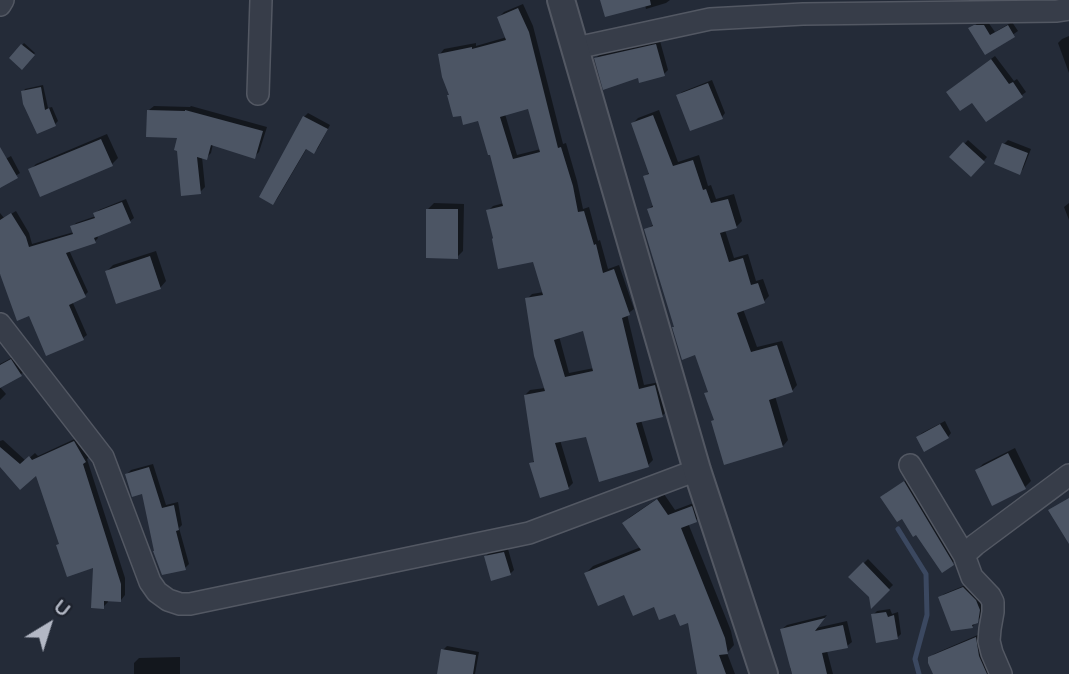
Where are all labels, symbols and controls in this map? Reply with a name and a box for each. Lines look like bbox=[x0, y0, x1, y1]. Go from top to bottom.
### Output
north arrow bbox=[14, 590, 84, 660]
text: U bbox=[49, 595, 74, 622]

